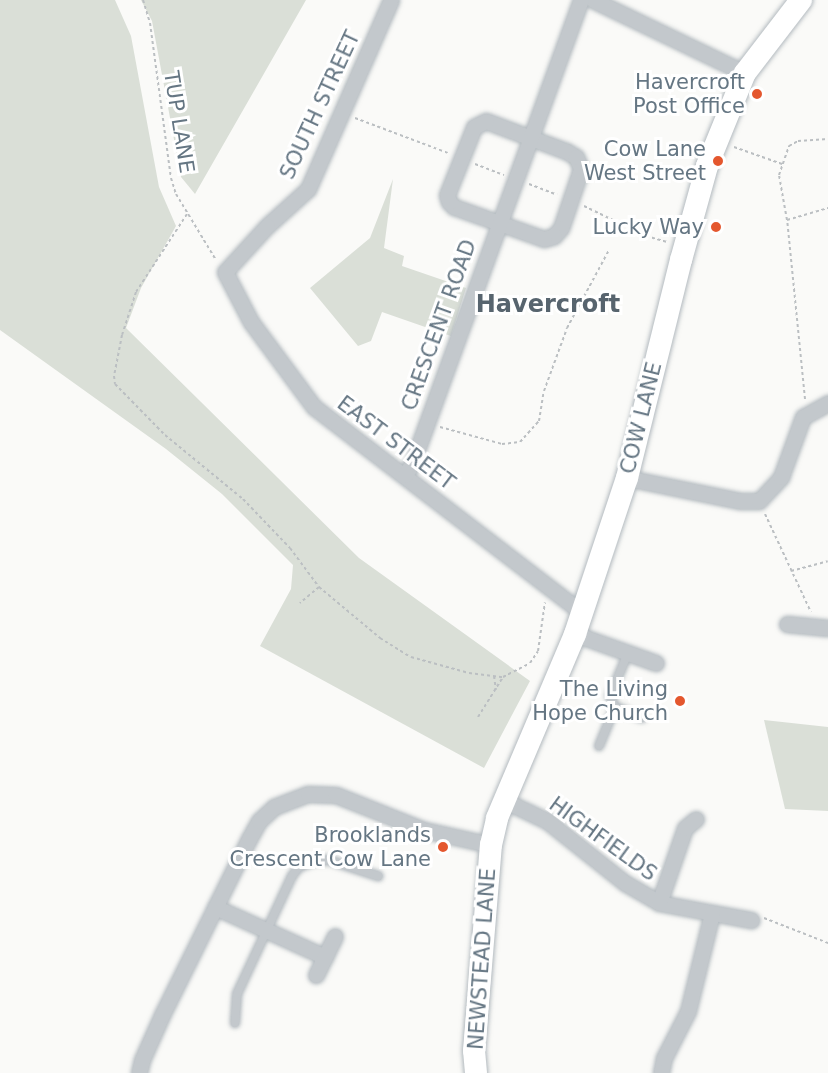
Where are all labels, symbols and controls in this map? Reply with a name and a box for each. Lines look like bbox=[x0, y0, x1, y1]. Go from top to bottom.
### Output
street label: SOUTH STREET bbox=[275, 27, 365, 183]
street label: TUP LANE bbox=[158, 69, 200, 175]
place label: Havercroft Post Office bbox=[633, 69, 745, 119]
marker: Havercroft Post Office bbox=[750, 87, 764, 101]
place label: Cow Lane West Street bbox=[584, 136, 706, 186]
marker: Cow Lane West Street bbox=[711, 154, 725, 168]
place label: Lucky Way bbox=[593, 214, 704, 240]
marker: Lucky Way bbox=[709, 220, 723, 234]
street label: CRESCENT ROAD bbox=[396, 236, 482, 414]
district label: Havercroft bbox=[476, 291, 620, 319]
street label: COW LANE bbox=[615, 360, 667, 476]
street label: EAST STREET bbox=[332, 391, 460, 495]
place label: The Living Hope Church bbox=[532, 676, 668, 726]
marker: The Living Hope Church bbox=[673, 694, 687, 708]
street label: HIGHFIELDS bbox=[544, 792, 662, 886]
place label: Brooklands Crescent Cow Lane bbox=[229, 822, 431, 872]
marker: Brooklands Crescent Cow Lane bbox=[436, 840, 450, 854]
street label: NEWSTEAD LANE bbox=[463, 867, 501, 1051]

